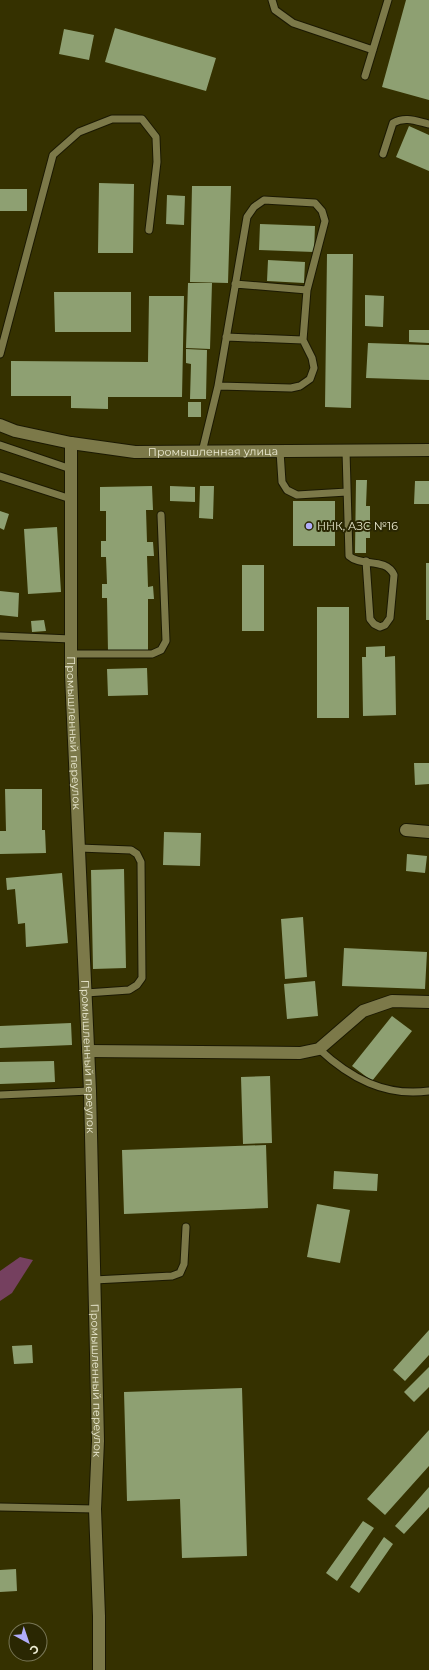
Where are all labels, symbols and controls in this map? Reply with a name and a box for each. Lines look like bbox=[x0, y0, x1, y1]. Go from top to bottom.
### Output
street label: Промышленная улица bbox=[148, 444, 278, 459]
place label: ННК, АЗС №16 bbox=[317, 519, 398, 533]
marker: ННК, АЗС №16 bbox=[304, 521, 314, 531]
street label: Промышленный переулок bbox=[64, 656, 84, 811]
street label: Промышленный переулок bbox=[78, 980, 98, 1134]
street label: Промышленный переулок bbox=[88, 1304, 105, 1458]
north arrow bbox=[8, 1622, 48, 1662]
text: С bbox=[27, 1642, 42, 1658]

